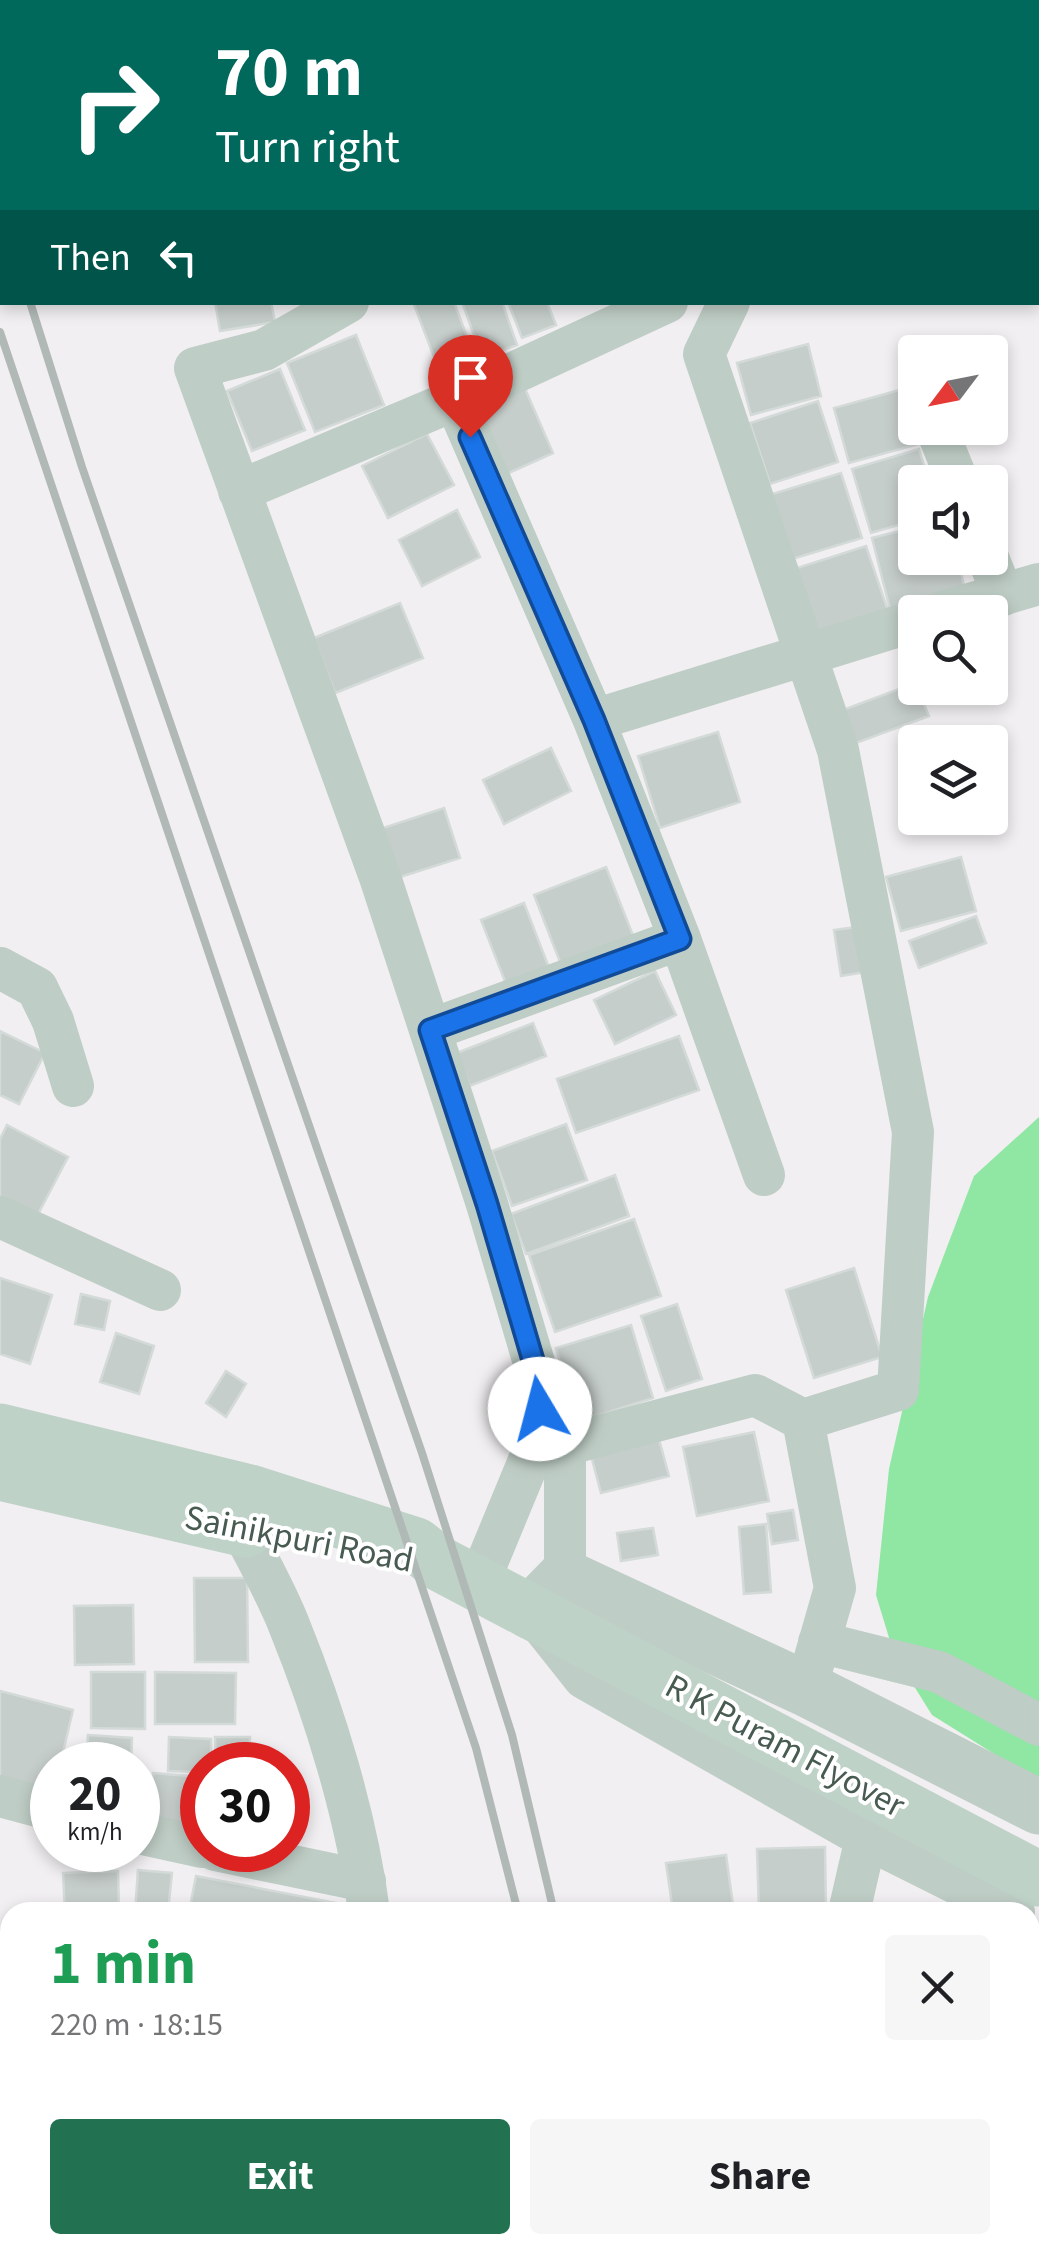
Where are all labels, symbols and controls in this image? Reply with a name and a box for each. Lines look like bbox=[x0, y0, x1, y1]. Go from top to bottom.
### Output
text: 70 m bbox=[215, 23, 363, 123]
icon: right bbox=[50, 40, 180, 170]
text: Turn right bbox=[215, 116, 400, 180]
icon: left bbox=[151, 230, 206, 285]
text: Then bbox=[50, 231, 131, 285]
pin bbox=[428, 335, 513, 438]
north arrow bbox=[898, 335, 1008, 445]
map controls bbox=[898, 335, 1008, 835]
icon: arrive bbox=[443, 350, 498, 405]
button: sound bbox=[898, 465, 1008, 575]
button: search bbox=[898, 595, 1008, 705]
button: layers bbox=[898, 725, 1008, 835]
position arrow bbox=[488, 1357, 592, 1461]
street label: Sainikpuri Road bbox=[181, 1492, 417, 1586]
street label: R K Puram Flyover bbox=[656, 1662, 914, 1831]
speed limit sign: 30 bbox=[180, 1742, 310, 1872]
text: 20 bbox=[69, 1759, 121, 1830]
text: km/h bbox=[67, 1814, 123, 1850]
text: 1 min bbox=[50, 1922, 196, 2007]
button: close bbox=[885, 1935, 990, 2040]
text: 220 m · 18:15 bbox=[50, 2002, 223, 2048]
button: Exit bbox=[50, 2119, 510, 2234]
button: Share bbox=[530, 2119, 990, 2234]

